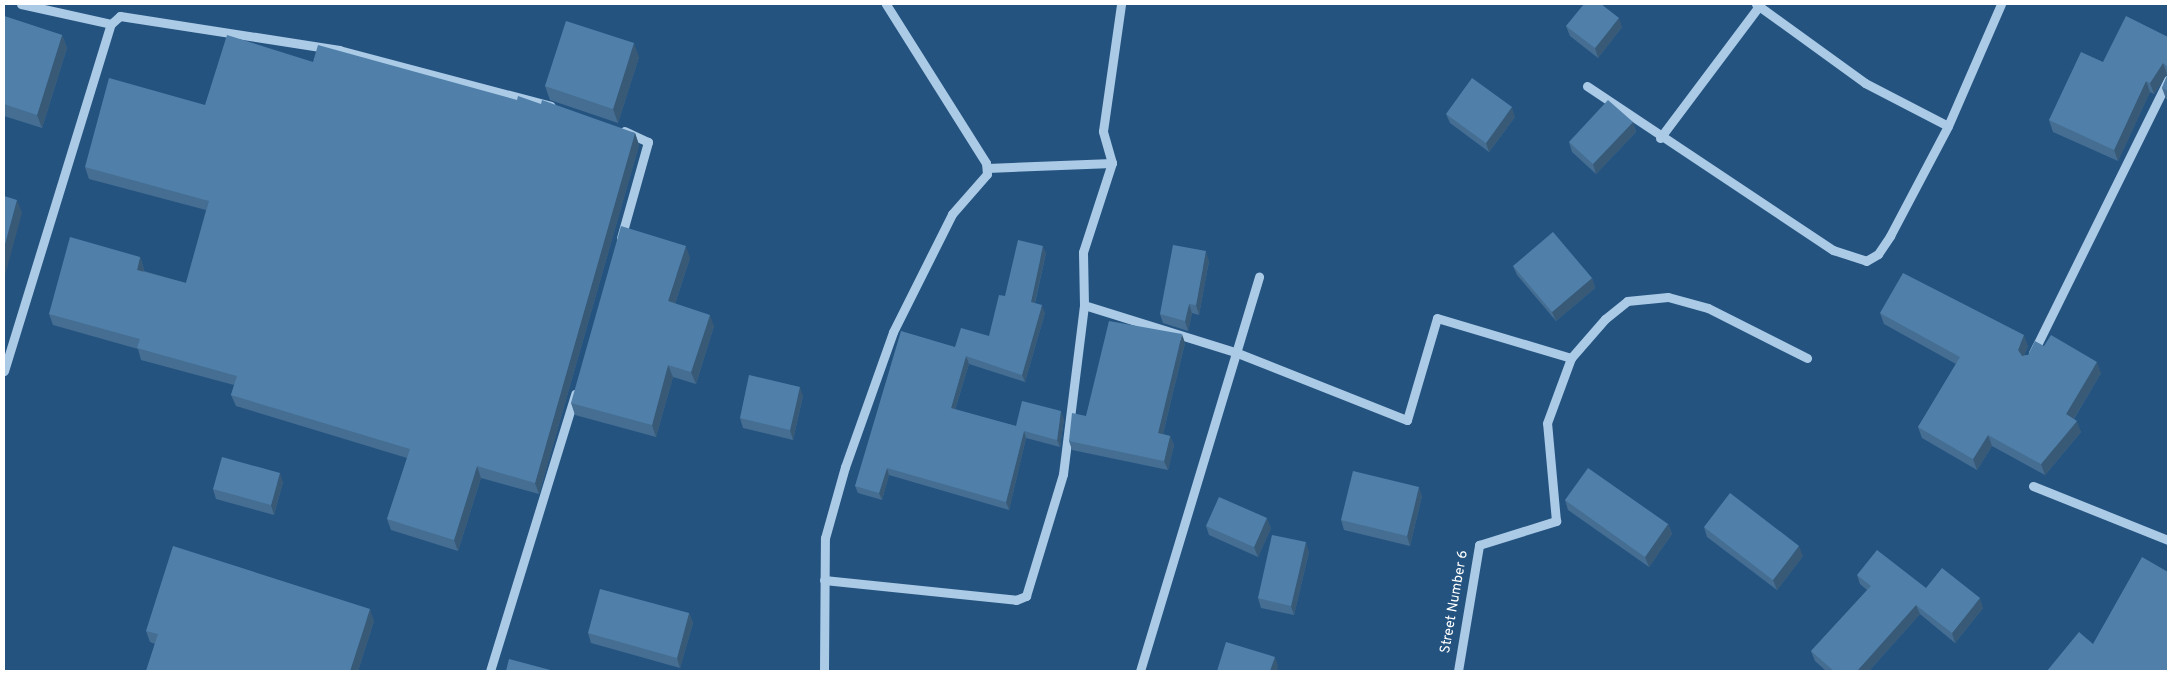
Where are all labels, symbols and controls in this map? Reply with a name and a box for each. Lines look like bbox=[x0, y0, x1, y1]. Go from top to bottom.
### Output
street label: Street Number 6 bbox=[1438, 549, 1472, 655]

